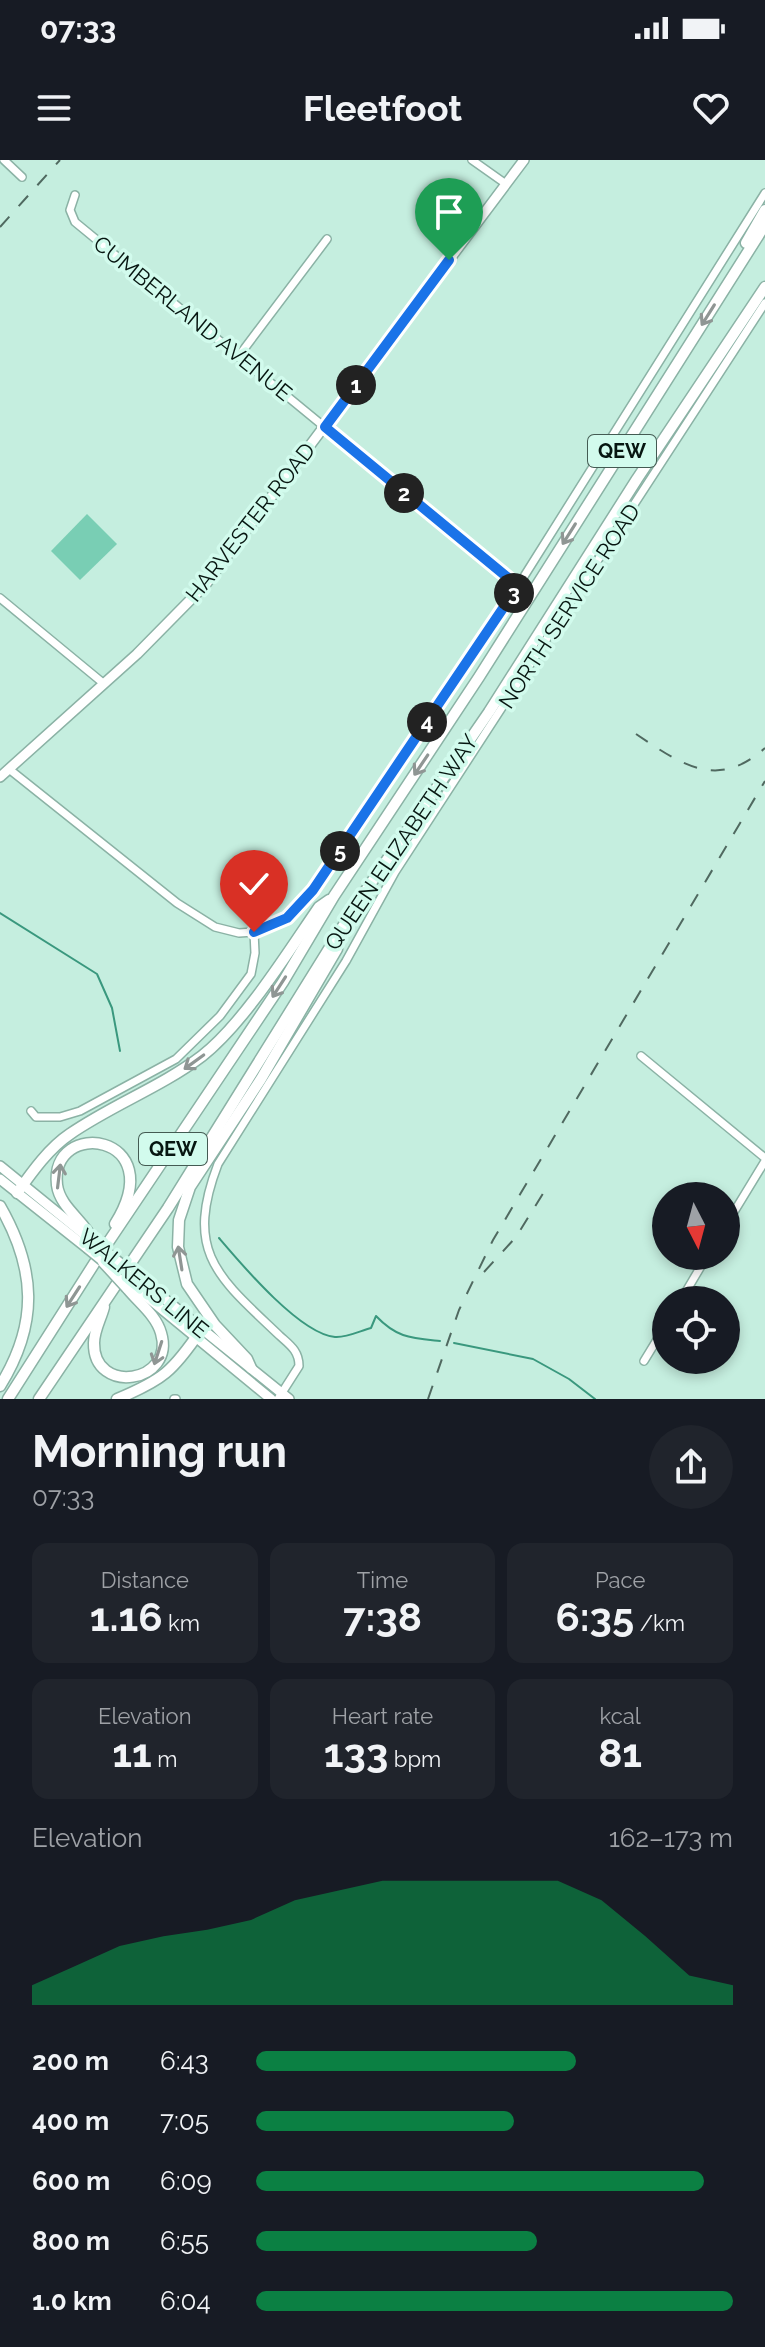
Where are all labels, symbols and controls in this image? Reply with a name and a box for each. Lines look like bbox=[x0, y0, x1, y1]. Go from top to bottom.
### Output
text: 07:33 bbox=[40, 11, 116, 46]
icon: menu bbox=[32, 86, 76, 130]
icon: heart bbox=[689, 86, 733, 130]
text: Fleetfoot bbox=[303, 87, 462, 129]
pin bbox=[415, 178, 483, 260]
icon: arrive bbox=[427, 190, 471, 234]
street label: CUMBERLAND AVENUE bbox=[89, 230, 297, 406]
one-way arrow bbox=[699, 303, 716, 325]
pin: 1 bbox=[336, 365, 376, 405]
text: 1 bbox=[351, 372, 361, 398]
road number: QEW bbox=[588, 435, 656, 467]
street label: HARVESTER ROAD bbox=[180, 437, 320, 607]
pin: 2 bbox=[384, 473, 424, 513]
text: 2 bbox=[398, 480, 410, 506]
street label: NORTH SERVICE ROAD bbox=[493, 499, 645, 713]
one-way arrow bbox=[561, 523, 578, 545]
pin: 3 bbox=[494, 573, 534, 613]
text: 3 bbox=[508, 580, 520, 606]
pin: 4 bbox=[407, 702, 447, 742]
text: 4 bbox=[421, 709, 433, 735]
street label: QUEEN ELIZABETH WAY bbox=[319, 729, 483, 955]
one-way arrow bbox=[413, 753, 429, 776]
pin: 5 bbox=[320, 831, 360, 871]
text: 5 bbox=[334, 838, 346, 864]
pin bbox=[220, 850, 288, 932]
icon: check bbox=[232, 862, 276, 906]
one-way arrow bbox=[271, 975, 287, 998]
one-way arrow bbox=[183, 1053, 205, 1070]
road number: QEW bbox=[139, 1133, 207, 1165]
one-way arrow bbox=[52, 1163, 67, 1190]
north arrow bbox=[652, 1182, 740, 1270]
map controls bbox=[652, 1182, 740, 1374]
street label: WALKERS LINE bbox=[74, 1223, 214, 1343]
one-way arrow bbox=[172, 1245, 187, 1271]
one-way arrow bbox=[65, 1285, 81, 1308]
button: locate bbox=[652, 1286, 740, 1374]
one-way arrow bbox=[150, 1340, 164, 1365]
button: share bbox=[649, 1425, 733, 1509]
text: Morning run bbox=[32, 1426, 287, 1477]
text: 07:33 bbox=[32, 1482, 94, 1512]
text: Distance bbox=[101, 1567, 189, 1593]
text: Time bbox=[357, 1567, 408, 1593]
text: Pace bbox=[595, 1567, 645, 1593]
text: 1.16 bbox=[90, 1593, 162, 1640]
text: 7:38 bbox=[343, 1593, 422, 1640]
text: 6:35 bbox=[555, 1593, 634, 1640]
text: km bbox=[162, 1610, 200, 1636]
text: /km bbox=[634, 1610, 685, 1636]
text: Elevation bbox=[98, 1703, 192, 1729]
text: Heart rate bbox=[332, 1703, 433, 1729]
text: kcal bbox=[600, 1703, 641, 1729]
text: 11 bbox=[112, 1729, 152, 1776]
text: 133 bbox=[324, 1729, 388, 1776]
text: 81 bbox=[598, 1729, 642, 1776]
text: m bbox=[152, 1746, 178, 1772]
text: bpm bbox=[388, 1746, 441, 1772]
text: Elevation bbox=[32, 1823, 142, 1853]
text: 162–173 m bbox=[609, 1823, 733, 1853]
text: 200 m bbox=[32, 2046, 109, 2076]
text: 6:43 bbox=[160, 2046, 209, 2076]
text: 400 m bbox=[32, 2106, 109, 2136]
text: 7:05 bbox=[160, 2106, 209, 2136]
text: 600 m bbox=[32, 2166, 110, 2196]
text: 6:09 bbox=[160, 2166, 212, 2196]
text: 800 m bbox=[32, 2226, 110, 2256]
text: 6:55 bbox=[160, 2226, 209, 2256]
text: 1.0 km bbox=[32, 2286, 112, 2316]
text: 6:04 bbox=[160, 2286, 211, 2316]

